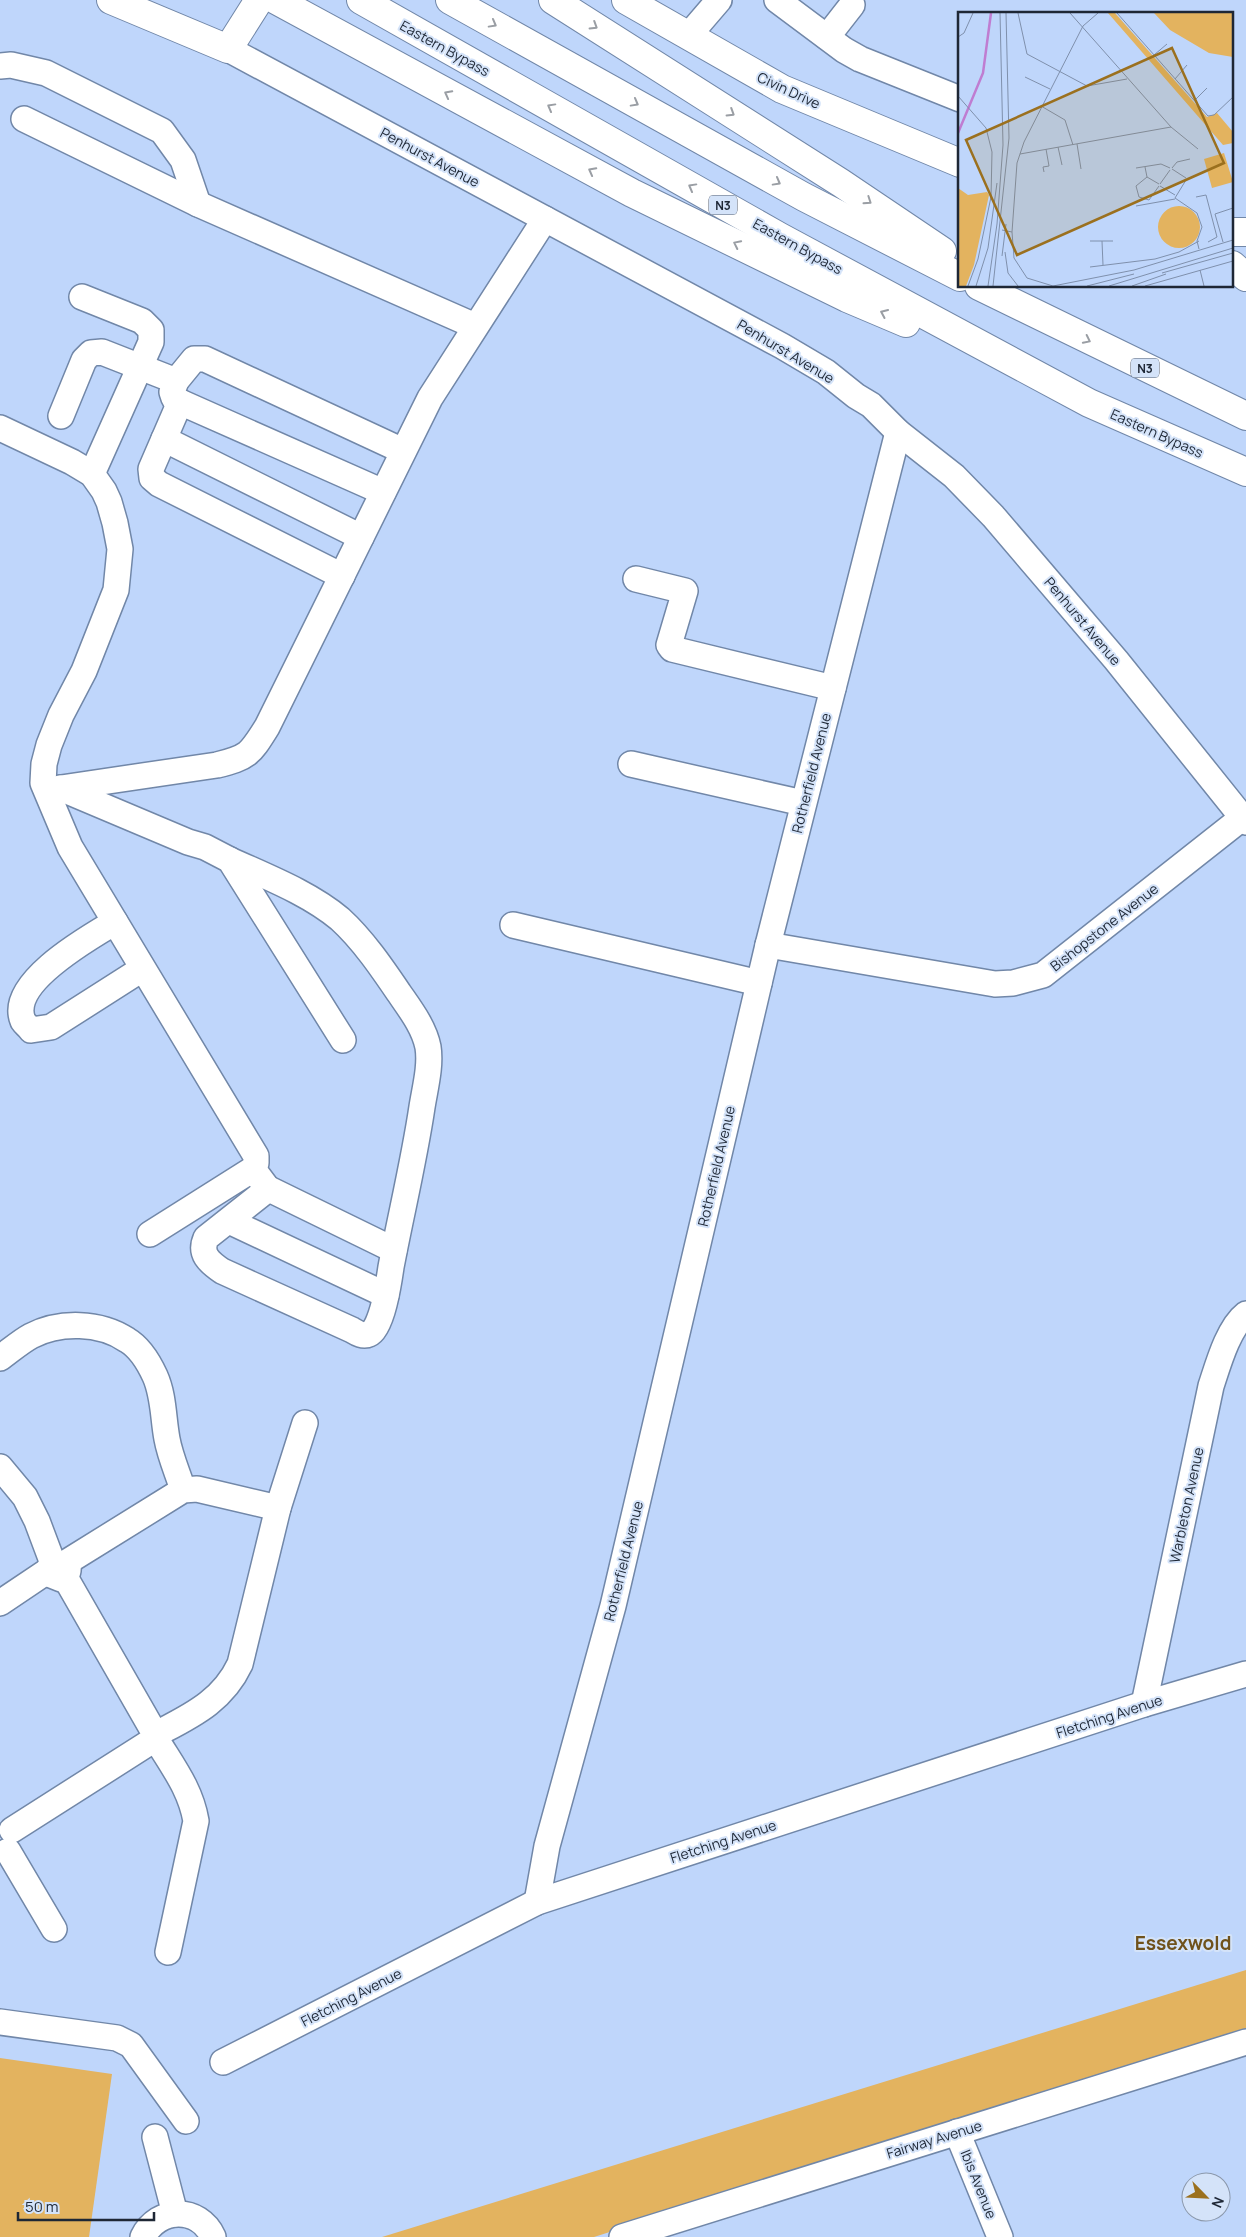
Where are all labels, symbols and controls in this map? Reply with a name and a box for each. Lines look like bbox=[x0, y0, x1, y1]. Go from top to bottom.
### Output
inset map bbox=[958, 12, 1234, 288]
street label: Eastern Bypass bbox=[397, 16, 493, 80]
one-way arrow bbox=[487, 17, 496, 27]
one-way arrow bbox=[589, 20, 598, 29]
street label: Civin Drive bbox=[754, 67, 824, 113]
one-way arrow bbox=[445, 90, 454, 100]
one-way arrow bbox=[629, 97, 638, 107]
one-way arrow bbox=[547, 104, 556, 114]
one-way arrow bbox=[726, 107, 735, 116]
street label: Penhurst Avenue bbox=[377, 123, 483, 191]
one-way arrow bbox=[588, 167, 597, 177]
one-way arrow bbox=[771, 176, 780, 186]
one-way arrow bbox=[689, 184, 698, 194]
one-way arrow bbox=[862, 195, 872, 204]
road number: N3 bbox=[709, 196, 737, 214]
street label: Eastern Bypass bbox=[750, 214, 846, 278]
one-way arrow bbox=[733, 240, 742, 250]
one-way arrow bbox=[880, 309, 889, 320]
street label: Penhurst Avenue bbox=[734, 315, 838, 387]
one-way arrow bbox=[1082, 334, 1091, 344]
road number: N3 bbox=[1131, 358, 1159, 378]
street label: Eastern Bypass bbox=[1108, 404, 1206, 462]
street label: Penhurst Avenue bbox=[1040, 573, 1126, 669]
street label: Rotherfield Avenue bbox=[787, 711, 835, 835]
street label: Bishopstone Avenue bbox=[1046, 879, 1162, 975]
street label: Rotherfield Avenue bbox=[693, 1104, 739, 1228]
street label: Warbleton Avenue bbox=[1164, 1445, 1208, 1565]
street label: Rotherfield Avenue bbox=[599, 1499, 647, 1623]
street label: Fletching Avenue bbox=[1054, 1690, 1164, 1742]
street label: Fletching Avenue bbox=[668, 1815, 778, 1867]
district label: Essexwold bbox=[1135, 1930, 1231, 1956]
street label: Fletching Avenue bbox=[297, 1963, 405, 2031]
street label: Fairway Avenue bbox=[884, 2115, 984, 2163]
street label: Ibis Avenue bbox=[957, 2147, 1001, 2221]
north arrow bbox=[1181, 2172, 1231, 2222]
scale bar bbox=[18, 2190, 154, 2222]
text: N bbox=[1208, 2194, 1229, 2211]
text: 50 m bbox=[25, 2196, 59, 2217]

